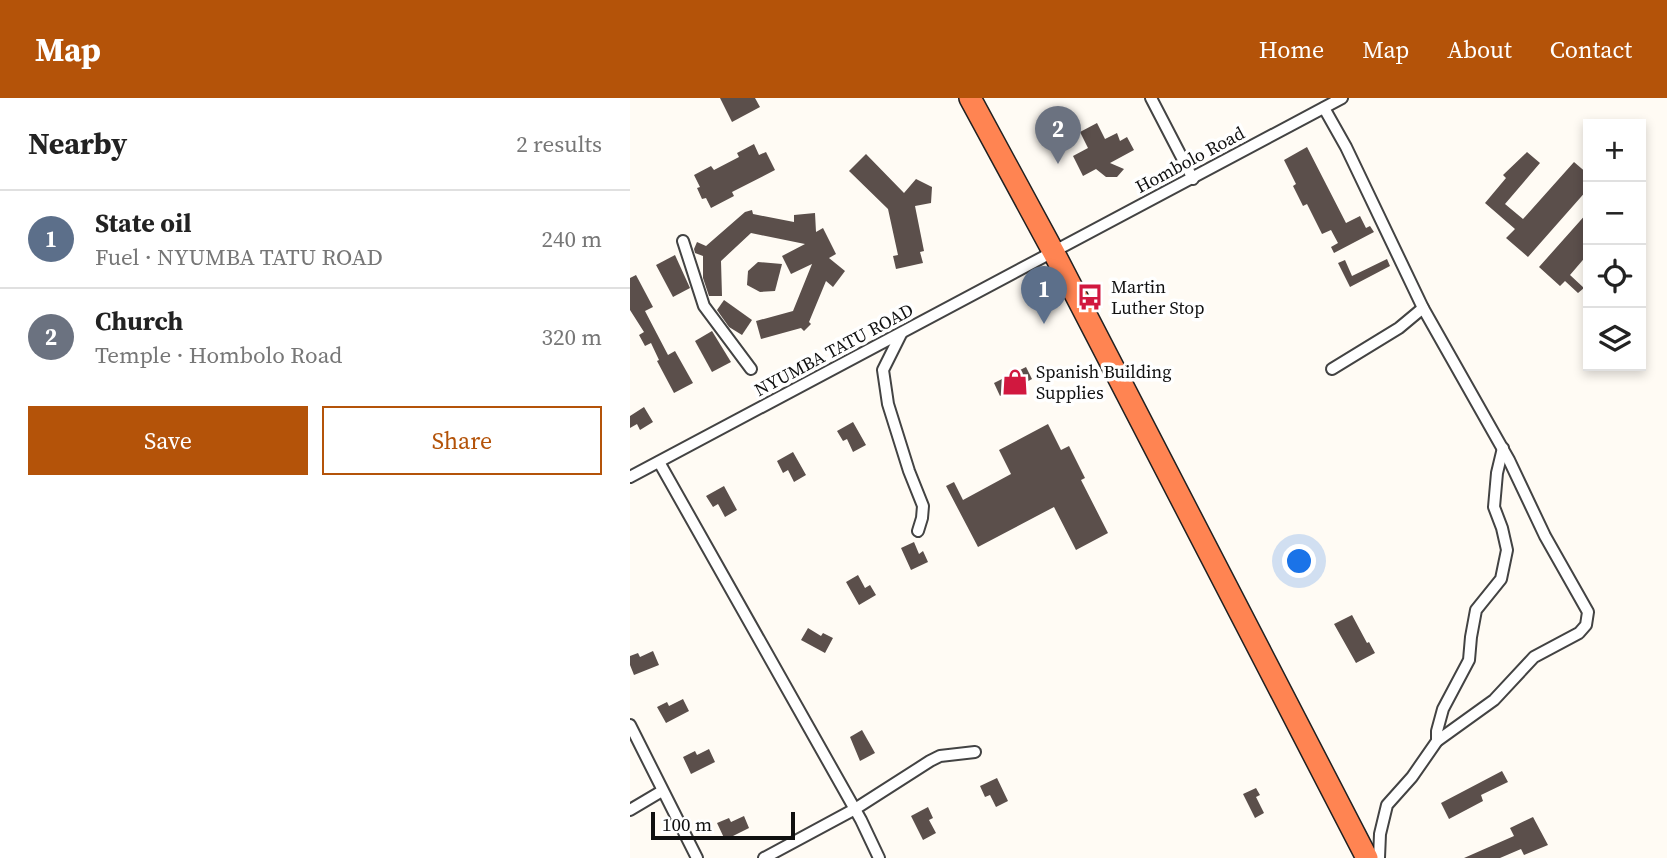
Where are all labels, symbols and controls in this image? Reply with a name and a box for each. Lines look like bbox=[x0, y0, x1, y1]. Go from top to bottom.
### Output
text: Map bbox=[35, 27, 101, 72]
text: Home bbox=[1259, 33, 1324, 66]
text: Map bbox=[1362, 33, 1409, 66]
text: About bbox=[1447, 33, 1512, 66]
text: Contact bbox=[1550, 33, 1632, 66]
pin: 2 bbox=[1035, 106, 1081, 164]
map controls bbox=[1583, 119, 1646, 371]
button: + bbox=[1583, 119, 1646, 182]
street label: Hombolo Road bbox=[1131, 120, 1249, 199]
text: Nearby bbox=[28, 123, 127, 164]
text: 2 results bbox=[516, 128, 602, 160]
button: − bbox=[1583, 182, 1646, 245]
text: State oil bbox=[95, 205, 192, 241]
text: 1 bbox=[45, 223, 57, 255]
text: 240 m bbox=[541, 223, 602, 255]
text: Fuel · NYUMBA TATU ROAD bbox=[95, 241, 383, 273]
button: locate bbox=[1583, 245, 1646, 308]
pin: 1 bbox=[1021, 266, 1067, 324]
place label: Martin Luther Stop bbox=[1111, 274, 1205, 320]
bus stop icon: Martin Luther Stop bbox=[1075, 282, 1105, 312]
street label: NYUMBA TATU ROAD bbox=[750, 297, 918, 402]
text: Church bbox=[95, 303, 183, 339]
button: layers bbox=[1583, 308, 1646, 371]
text: 2 bbox=[45, 321, 57, 353]
text: 320 m bbox=[541, 321, 602, 353]
text: Temple · Hombolo Road bbox=[95, 339, 342, 371]
place label: Spanish Building Supplies bbox=[1036, 359, 1172, 405]
shop icon: Spanish Building Supplies bbox=[1000, 367, 1030, 397]
button: Save bbox=[28, 406, 308, 475]
button: Share bbox=[322, 406, 602, 475]
your location bbox=[1282, 544, 1316, 578]
scale bar bbox=[651, 809, 794, 841]
text: 100 m bbox=[662, 811, 712, 837]

